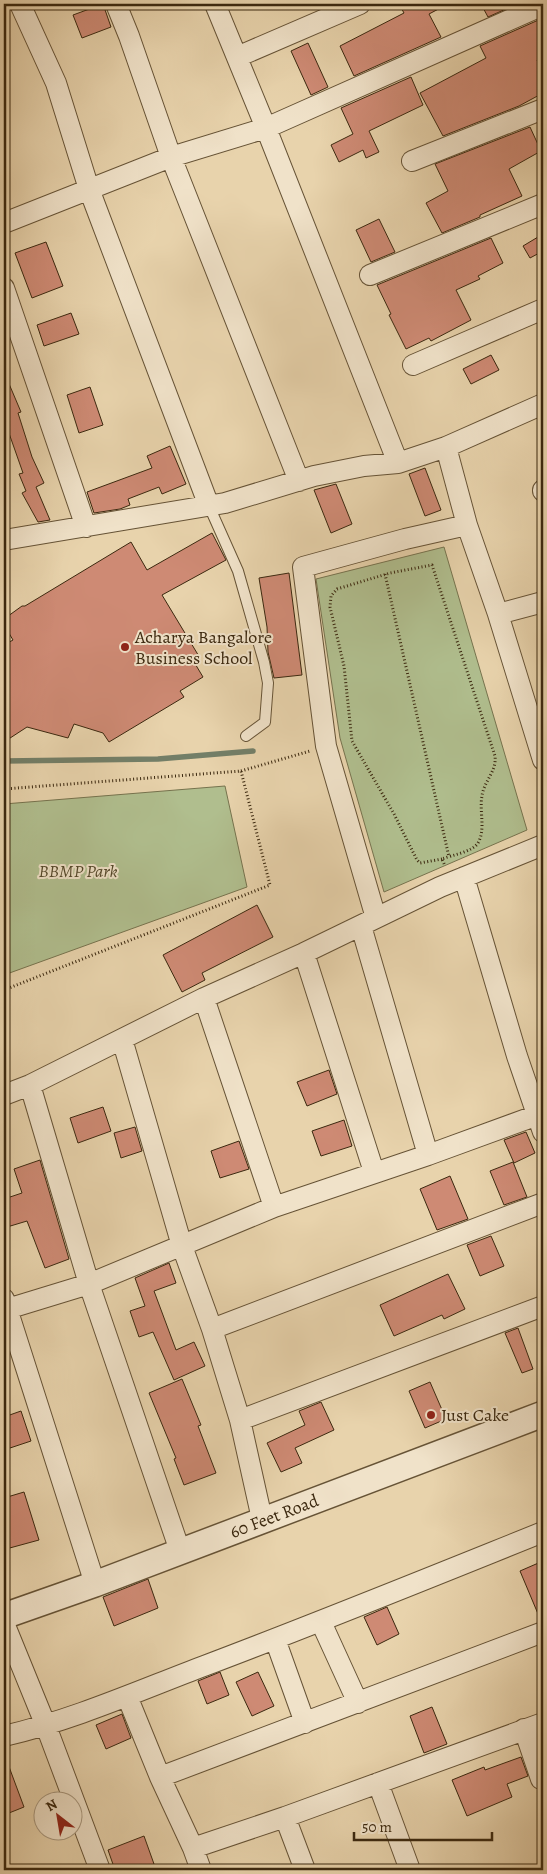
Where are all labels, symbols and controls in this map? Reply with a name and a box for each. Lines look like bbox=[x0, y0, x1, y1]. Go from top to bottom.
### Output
place label: Acharya Bangalore Business School bbox=[134, 625, 272, 670]
marker: Acharya Bangalore Business School bbox=[119, 641, 131, 653]
park label: BBMP Park bbox=[39, 859, 117, 883]
place label: Just Cake bbox=[441, 1403, 509, 1427]
marker: Just Cake bbox=[425, 1409, 437, 1421]
street label: 60 Feet Road bbox=[226, 1488, 322, 1544]
north arrow bbox=[32, 1792, 82, 1842]
text: N bbox=[42, 1795, 61, 1816]
scale bar bbox=[354, 1809, 492, 1841]
text: 50 m bbox=[362, 1817, 392, 1837]

